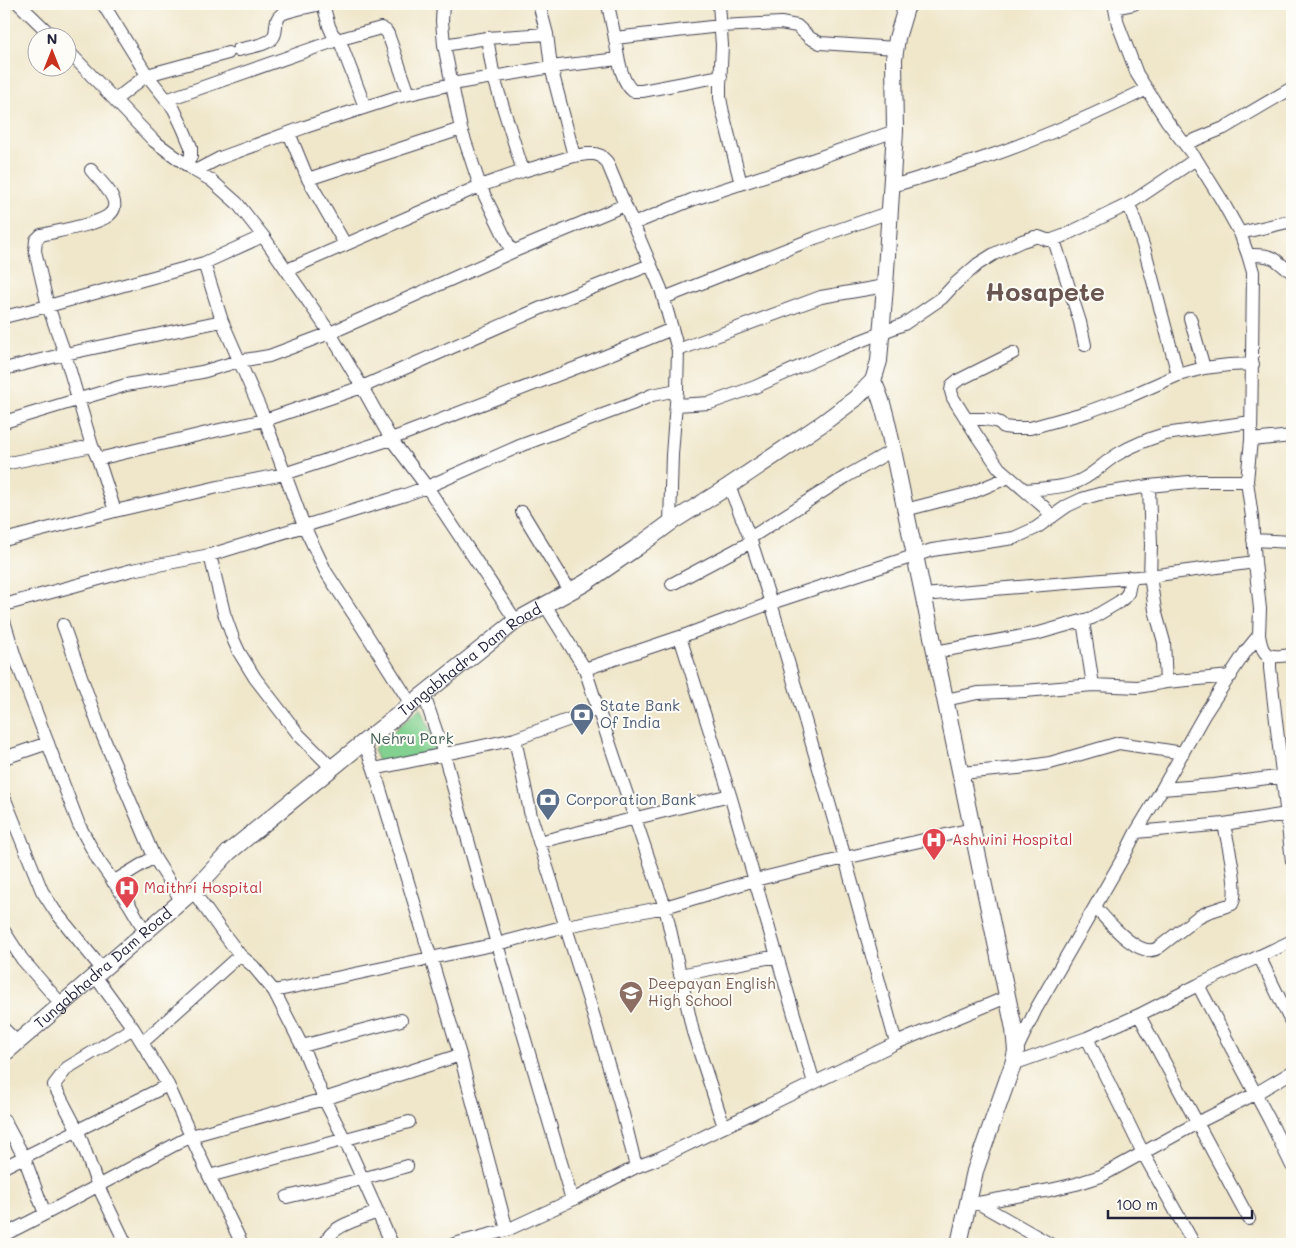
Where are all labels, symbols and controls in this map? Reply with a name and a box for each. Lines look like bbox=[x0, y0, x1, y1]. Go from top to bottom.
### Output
north arrow bbox=[28, 28, 78, 78]
text: N bbox=[47, 29, 57, 48]
district label: Hosapete bbox=[985, 275, 1105, 307]
street label: Tungabhadra Dam Road bbox=[394, 598, 545, 720]
place label: State Bank Of India bbox=[600, 695, 680, 732]
bank icon: State Bank Of India bbox=[569, 702, 595, 736]
park label: Nehru Park bbox=[370, 728, 454, 748]
bank icon: Corporation Bank bbox=[535, 787, 561, 821]
place label: Corporation Bank bbox=[566, 789, 696, 809]
hospital icon: Ashwini Hospital bbox=[921, 827, 947, 861]
place label: Ashwini Hospital bbox=[952, 829, 1073, 849]
hospital icon: Maithri Hospital bbox=[114, 875, 140, 909]
place label: Maithri Hospital bbox=[144, 877, 262, 897]
street label: Tungabhadra Dam Road bbox=[30, 903, 176, 1033]
place label: Deepayan English High School bbox=[648, 973, 775, 1010]
school or university icon: Deepayan English High School bbox=[618, 980, 644, 1014]
scale bar bbox=[1108, 1188, 1252, 1220]
text: 100 m bbox=[1116, 1194, 1158, 1214]

